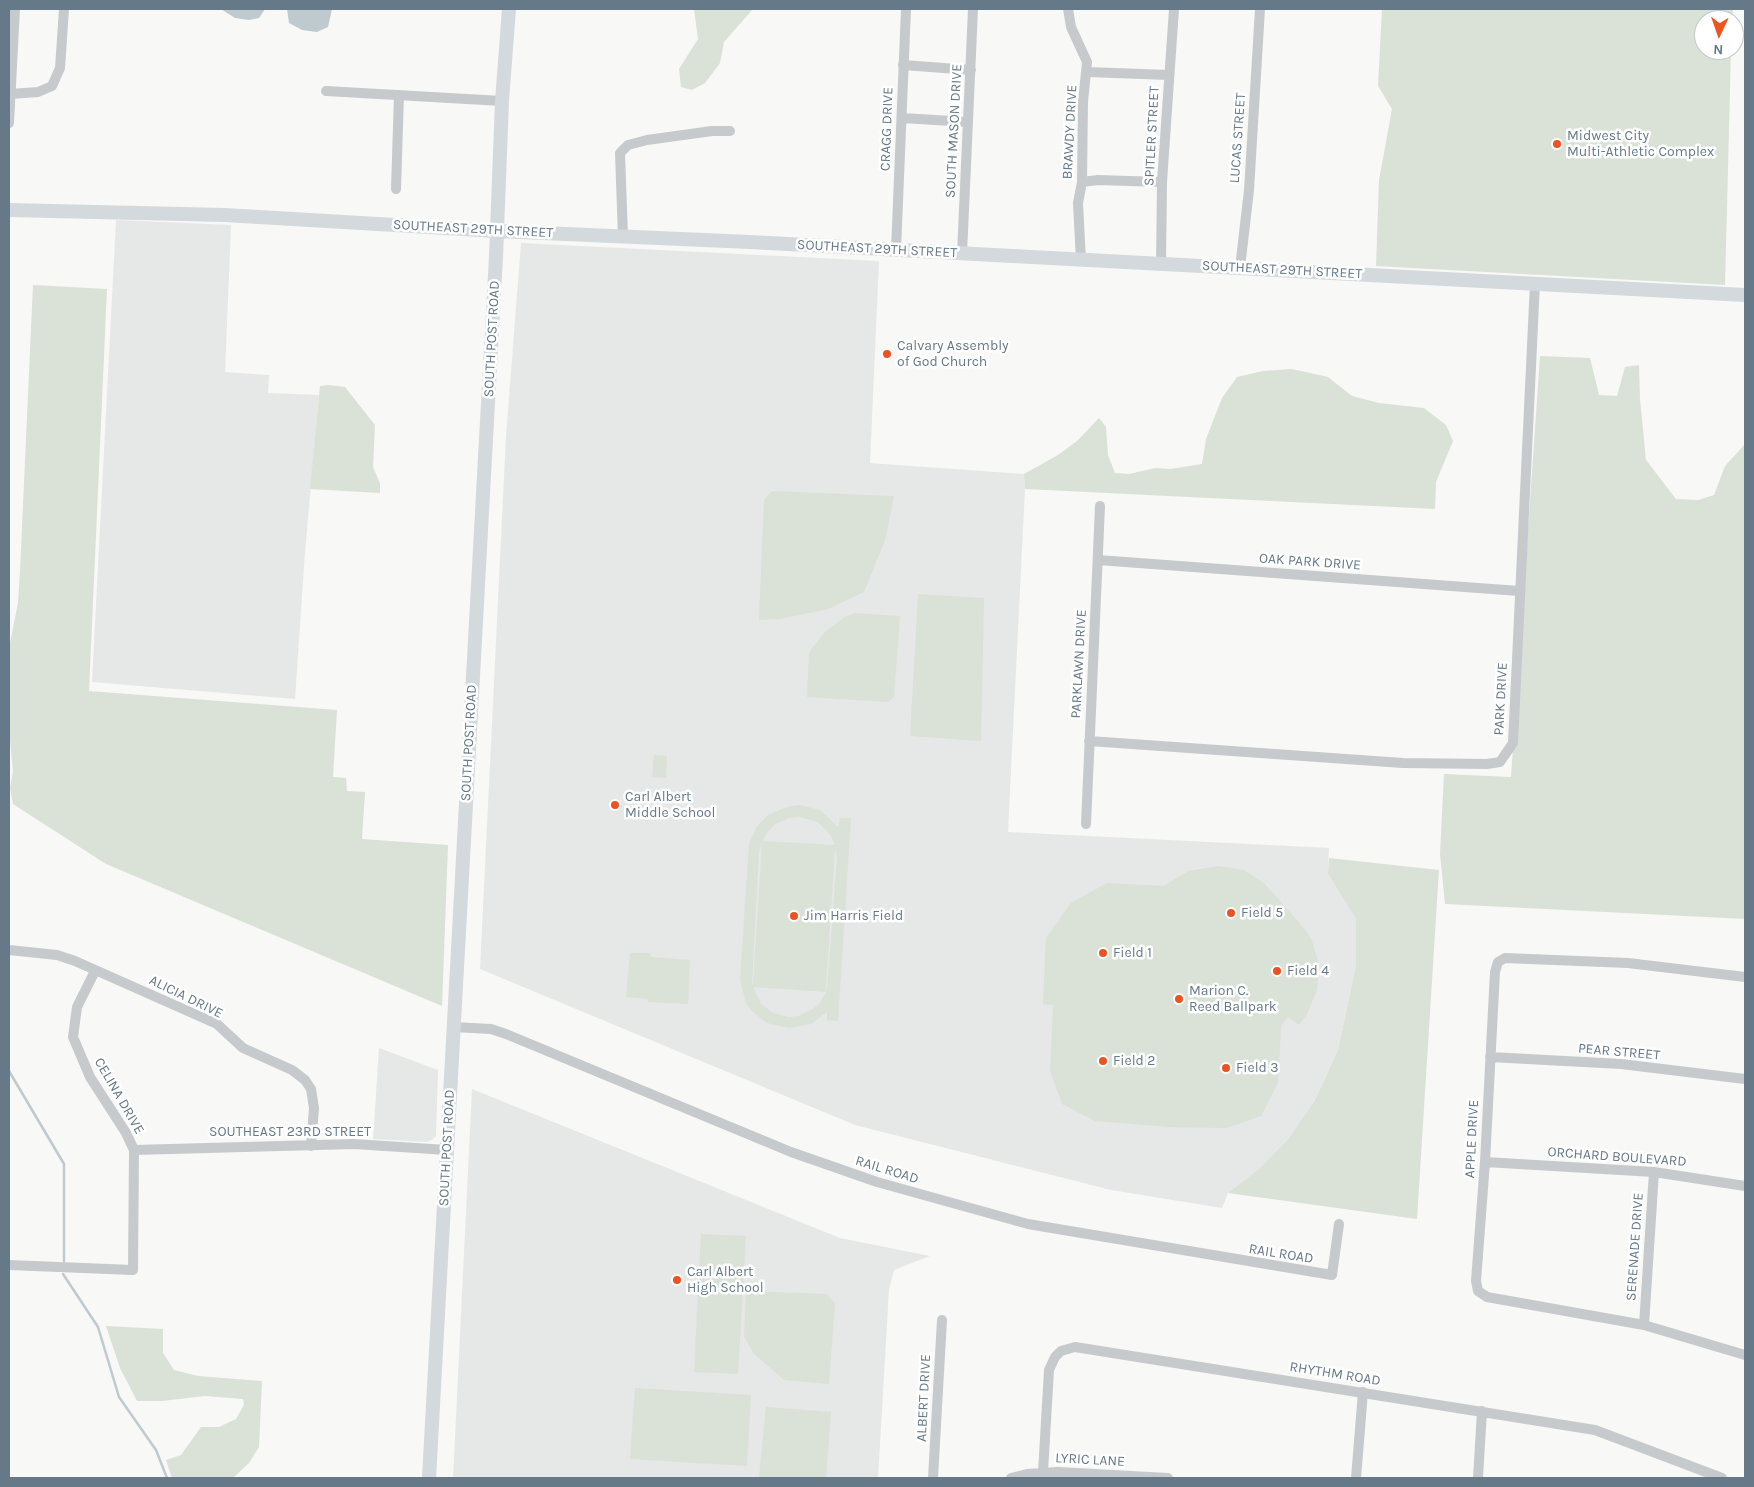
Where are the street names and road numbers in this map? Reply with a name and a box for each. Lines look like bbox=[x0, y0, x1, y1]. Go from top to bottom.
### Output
street label: SOUTH MASON DRIVE bbox=[942, 64, 966, 198]
street label: BRAWDY DRIVE bbox=[1059, 84, 1081, 180]
street label: SPITLER STREET bbox=[1141, 86, 1163, 186]
street label: CRAGG DRIVE bbox=[877, 87, 897, 171]
street label: LUCAS STREET bbox=[1226, 92, 1250, 184]
street label: SOUTHEAST 29TH STREET bbox=[392, 216, 554, 242]
street label: SOUTHEAST 29TH STREET bbox=[796, 236, 958, 262]
street label: SOUTHEAST 29TH STREET bbox=[1201, 257, 1363, 283]
street label: SOUTH POST ROAD bbox=[481, 280, 503, 398]
street label: OAK PARK DRIVE bbox=[1259, 550, 1361, 574]
street label: PARKLAWN DRIVE bbox=[1068, 609, 1090, 719]
street label: PARK DRIVE bbox=[1491, 662, 1511, 736]
street label: SOUTH POST ROAD bbox=[458, 684, 480, 802]
street label: ALICIA DRIVE bbox=[146, 972, 226, 1022]
street label: PEAR STREET bbox=[1577, 1040, 1661, 1064]
street label: CELINA DRIVE bbox=[90, 1055, 148, 1137]
street label: SOUTH POST ROAD bbox=[436, 1089, 458, 1207]
street label: APPLE DRIVE bbox=[1462, 1099, 1482, 1179]
street label: SOUTHEAST 23RD STREET bbox=[209, 1124, 371, 1140]
street label: ORCHARD BOULEVARD bbox=[1547, 1144, 1687, 1170]
street label: RAIL ROAD bbox=[853, 1152, 921, 1188]
street label: SERENADE DRIVE bbox=[1623, 1192, 1647, 1302]
street label: RAIL ROAD bbox=[1247, 1241, 1315, 1267]
street label: ALBERT DRIVE bbox=[913, 1354, 935, 1442]
street label: RHYTHM ROAD bbox=[1288, 1359, 1382, 1389]
street label: LYRIC LANE bbox=[1055, 1450, 1125, 1470]

